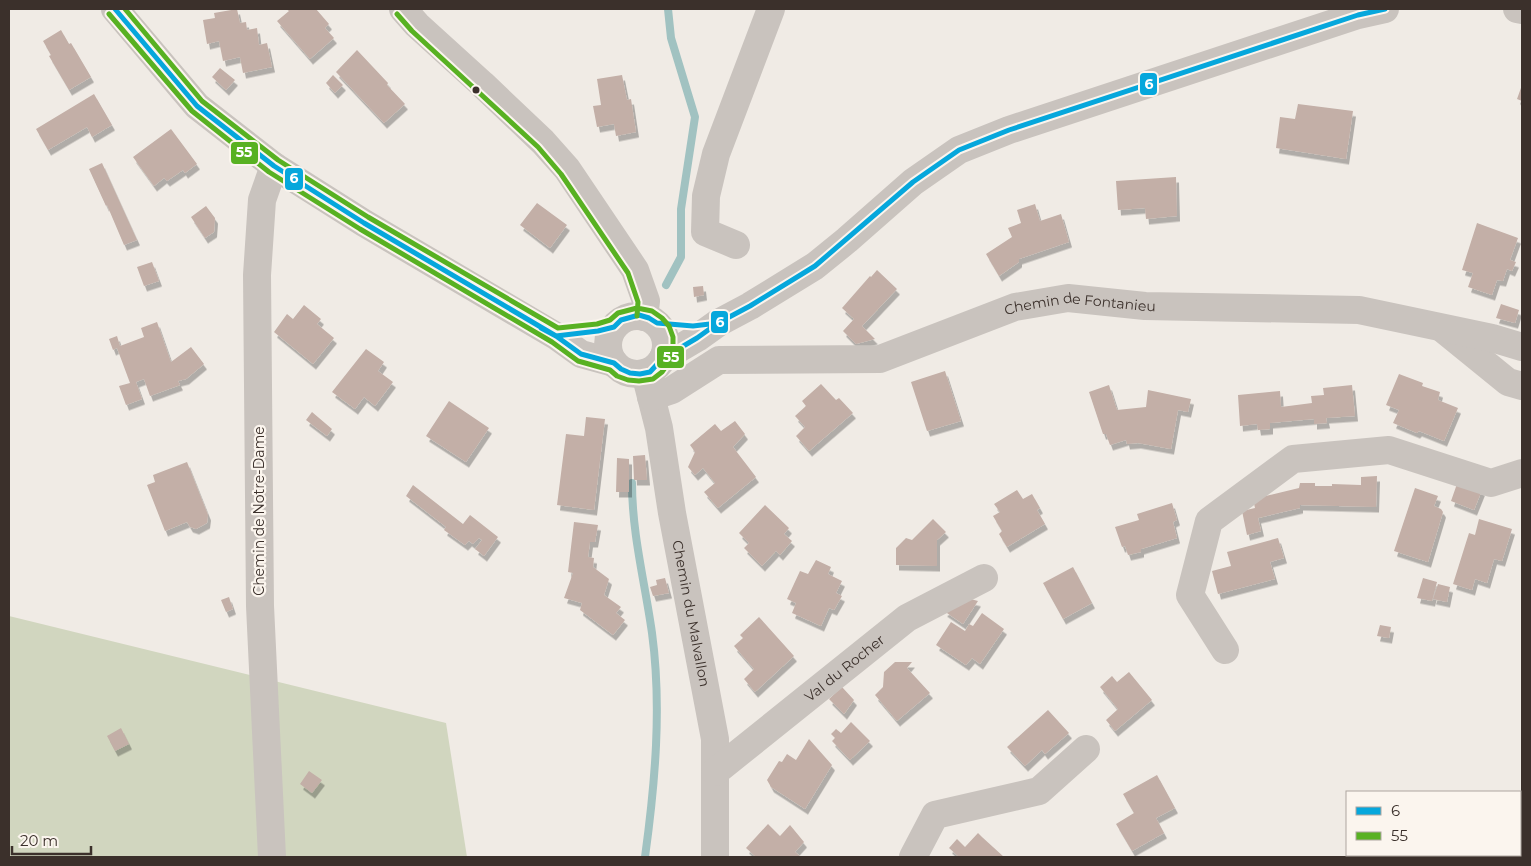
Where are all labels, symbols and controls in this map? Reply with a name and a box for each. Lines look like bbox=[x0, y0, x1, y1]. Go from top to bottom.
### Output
line badge: 6 bbox=[1139, 72, 1158, 96]
text: 6 bbox=[1145, 75, 1154, 93]
unlabelled marker bbox=[471, 85, 481, 95]
line badge: 55 bbox=[230, 141, 259, 165]
text: 55 bbox=[236, 143, 252, 161]
line badge: 6 bbox=[284, 167, 304, 191]
text: 6 bbox=[290, 169, 299, 187]
street label: Chemin de Fontanieu bbox=[1001, 288, 1156, 319]
line badge: 6 bbox=[710, 310, 729, 334]
text: 6 bbox=[716, 313, 725, 331]
line badge: 55 bbox=[656, 345, 685, 369]
text: 55 bbox=[663, 348, 679, 366]
street label: Chemin de Notre-Dame bbox=[250, 426, 268, 596]
street label: Chemin du Malvallon bbox=[668, 539, 714, 688]
street label: Val du Rocher bbox=[801, 630, 888, 706]
legend bbox=[1346, 791, 1521, 856]
text: 6 bbox=[1391, 801, 1400, 820]
scale bar bbox=[12, 824, 91, 856]
text: 55 bbox=[1391, 826, 1408, 845]
text: 20 m bbox=[20, 831, 58, 850]

